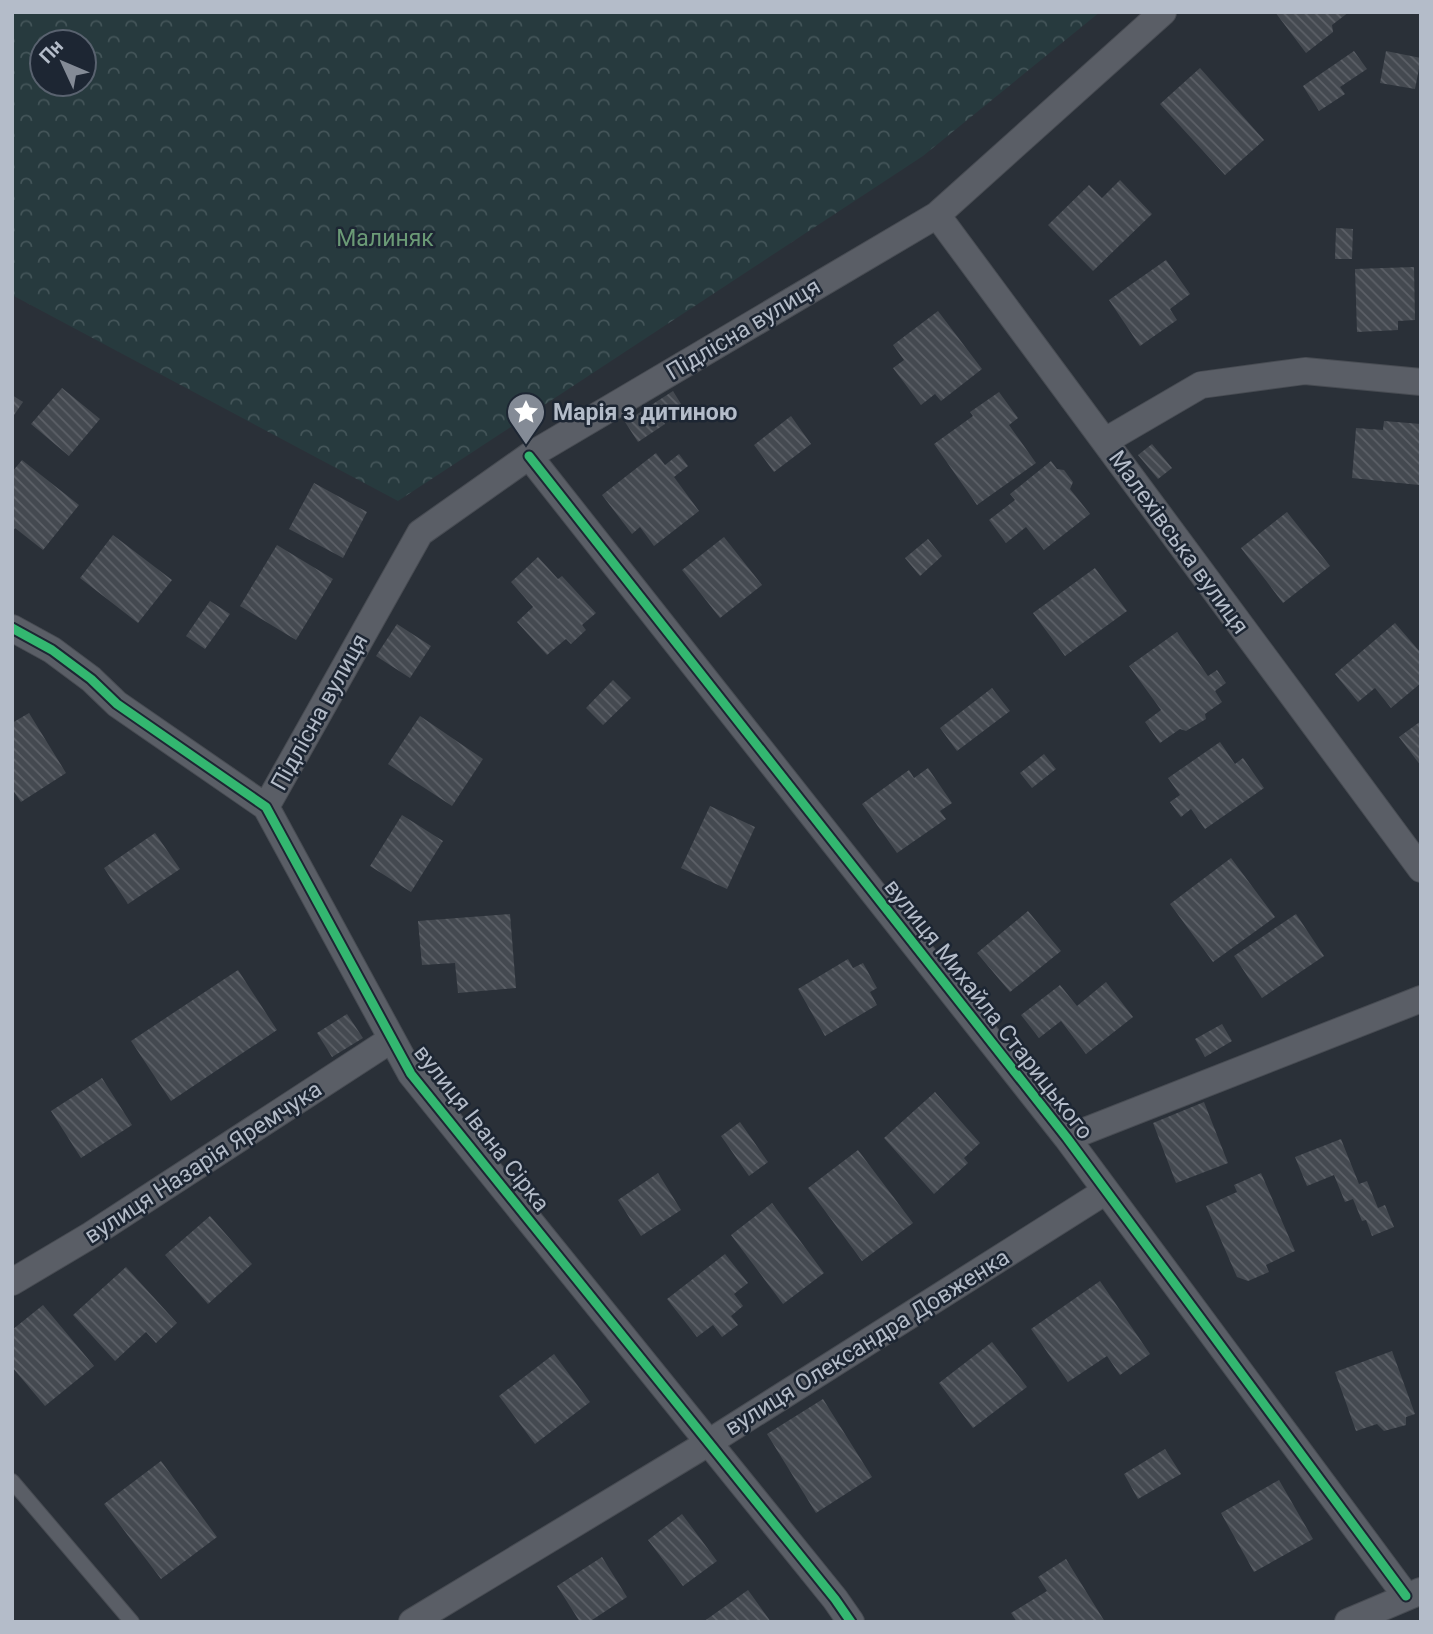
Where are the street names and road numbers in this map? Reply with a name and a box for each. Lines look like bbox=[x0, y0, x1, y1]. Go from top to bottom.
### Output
street label: Підлісна вулиця bbox=[661, 273, 825, 386]
street label: Малехівська вулиця bbox=[1103, 445, 1254, 639]
street label: Підлісна вулиця bbox=[265, 629, 374, 795]
street label: вулиця Михайла Старицького bbox=[879, 874, 1099, 1145]
street label: вулиця Івана Сірка bbox=[408, 1040, 555, 1217]
street label: вулиця Назарія Яремчука bbox=[80, 1076, 327, 1249]
street label: вулиця Олександра Довженка bbox=[720, 1244, 1014, 1441]

